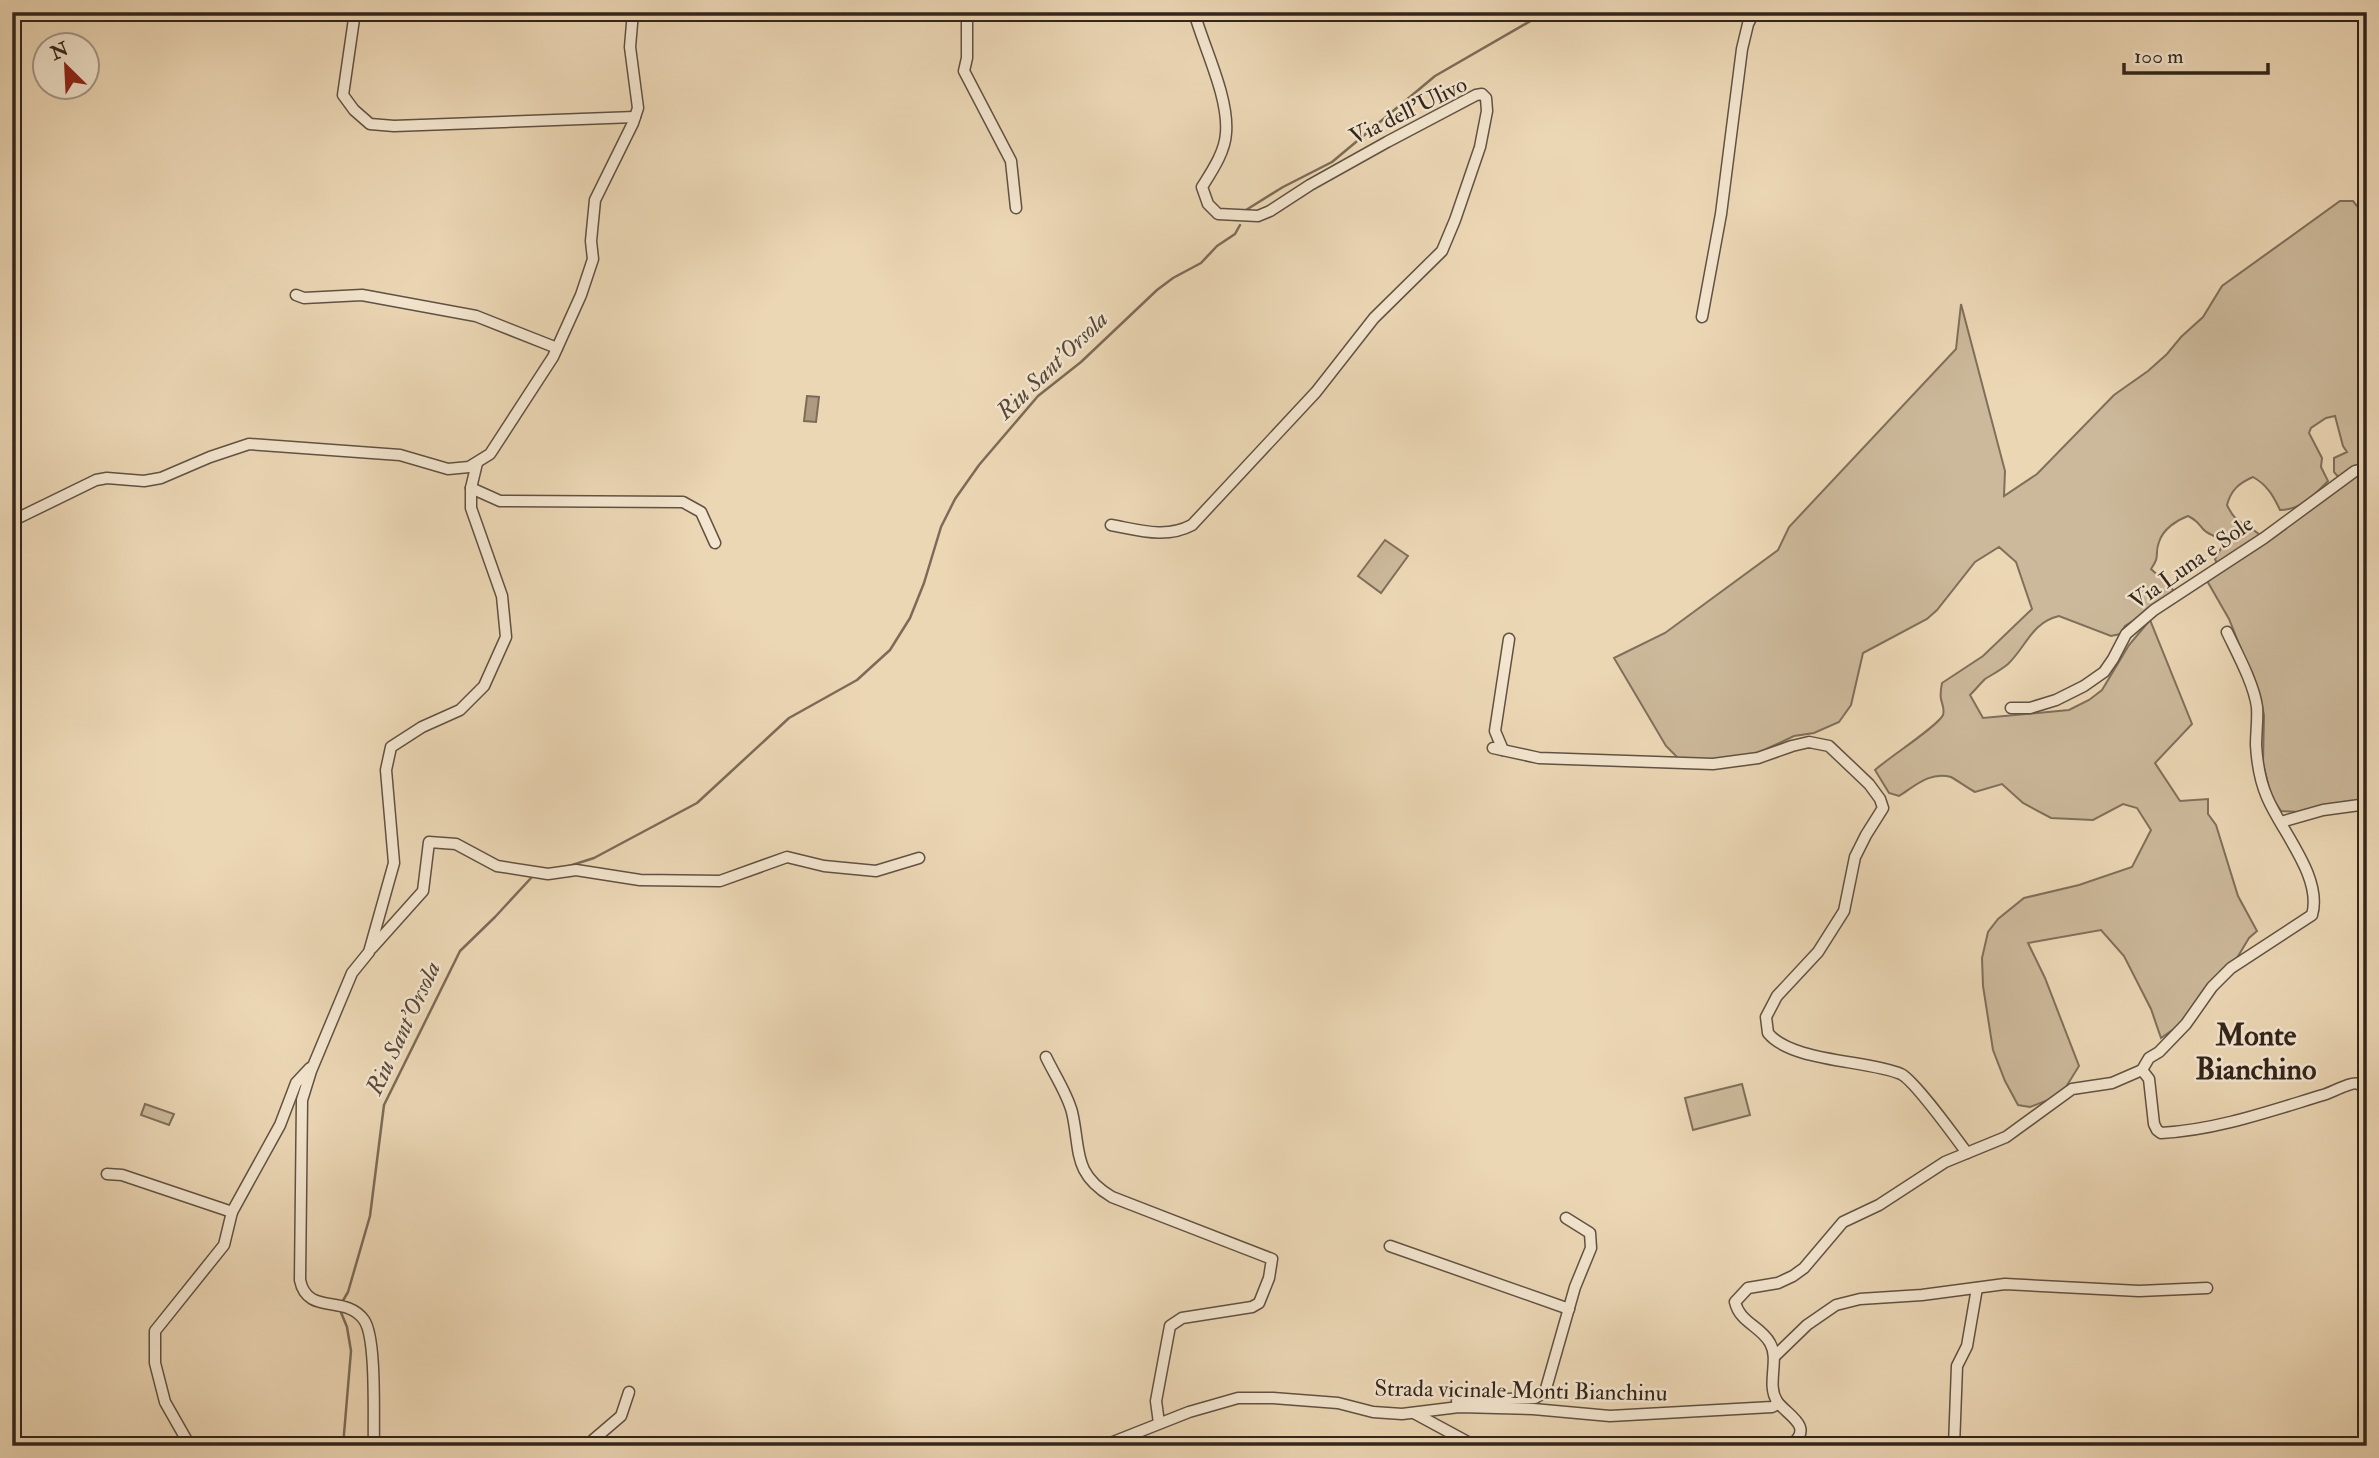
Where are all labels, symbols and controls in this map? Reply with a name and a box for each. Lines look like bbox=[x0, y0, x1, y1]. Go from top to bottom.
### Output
north arrow bbox=[32, 32, 102, 102]
scale bar bbox=[2124, 32, 2267, 76]
text: N bbox=[46, 37, 73, 66]
text: 100 m bbox=[2134, 43, 2184, 70]
street label: Via dell'Ulivo bbox=[1345, 70, 1472, 151]
water label: Riu Sant'Orsola bbox=[989, 304, 1115, 427]
street label: Via Luna e Sole bbox=[2124, 509, 2259, 616]
water label: Riu Sant'Orsola bbox=[359, 956, 448, 1101]
district label: Monte Bianchino bbox=[2196, 1017, 2316, 1088]
street label: Strada vicinale Monti Bianchinu bbox=[1374, 1373, 1668, 1408]

